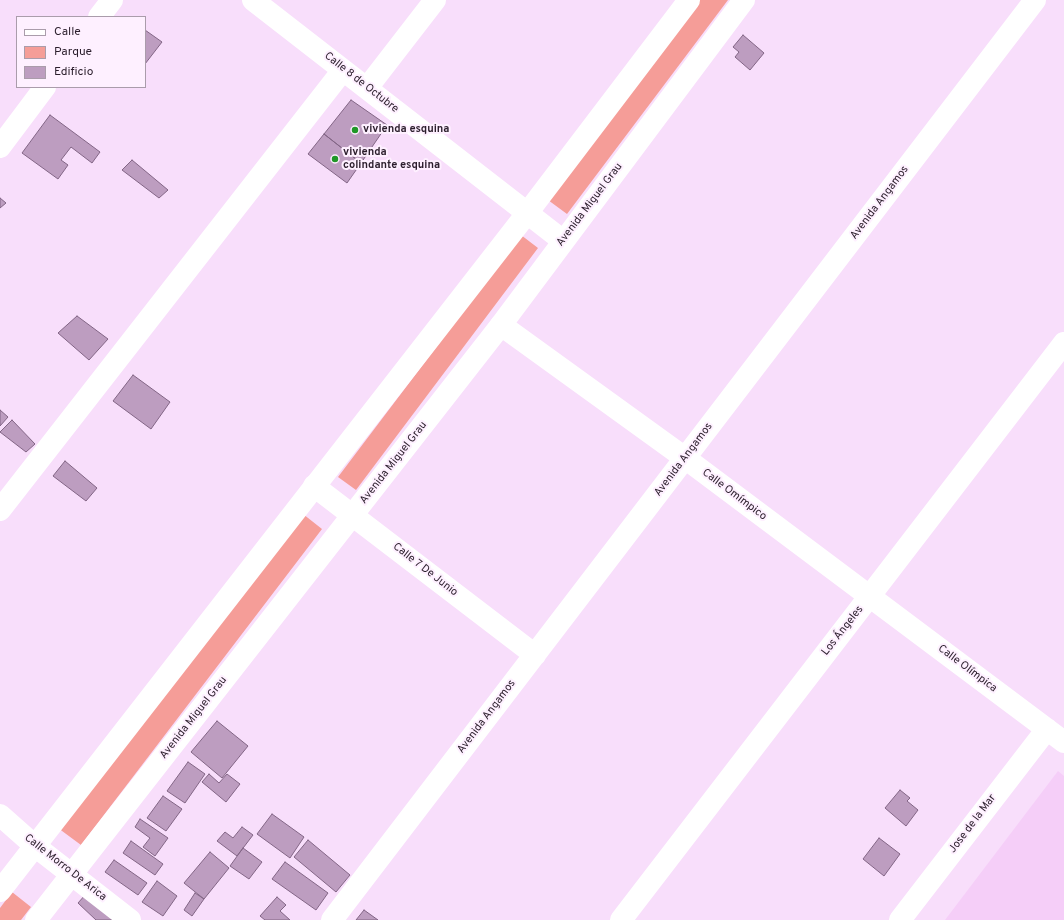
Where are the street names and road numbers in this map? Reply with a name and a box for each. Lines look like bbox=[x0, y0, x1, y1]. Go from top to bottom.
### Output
street label: Calle 8 de Octubre bbox=[321, 50, 401, 116]
street label: Avenida Miguel Grau bbox=[554, 161, 626, 249]
street label: Avenida Angamos bbox=[848, 164, 912, 242]
street label: Avenida Miguel Grau bbox=[358, 419, 430, 507]
street label: Avenida Angamos bbox=[652, 421, 716, 499]
street label: Calle Omímpico bbox=[699, 466, 769, 524]
street label: Calle 7 De Junio bbox=[390, 541, 460, 599]
street label: Los Ángeles bbox=[819, 603, 867, 659]
street label: Calle Olímpica bbox=[935, 643, 999, 695]
street label: Avenida Miguel Grau bbox=[158, 674, 230, 762]
street label: Avenida Angamos bbox=[455, 678, 519, 756]
street label: Jose de la Mar bbox=[947, 792, 999, 856]
street label: Calle Morro De Arica bbox=[21, 832, 109, 904]

